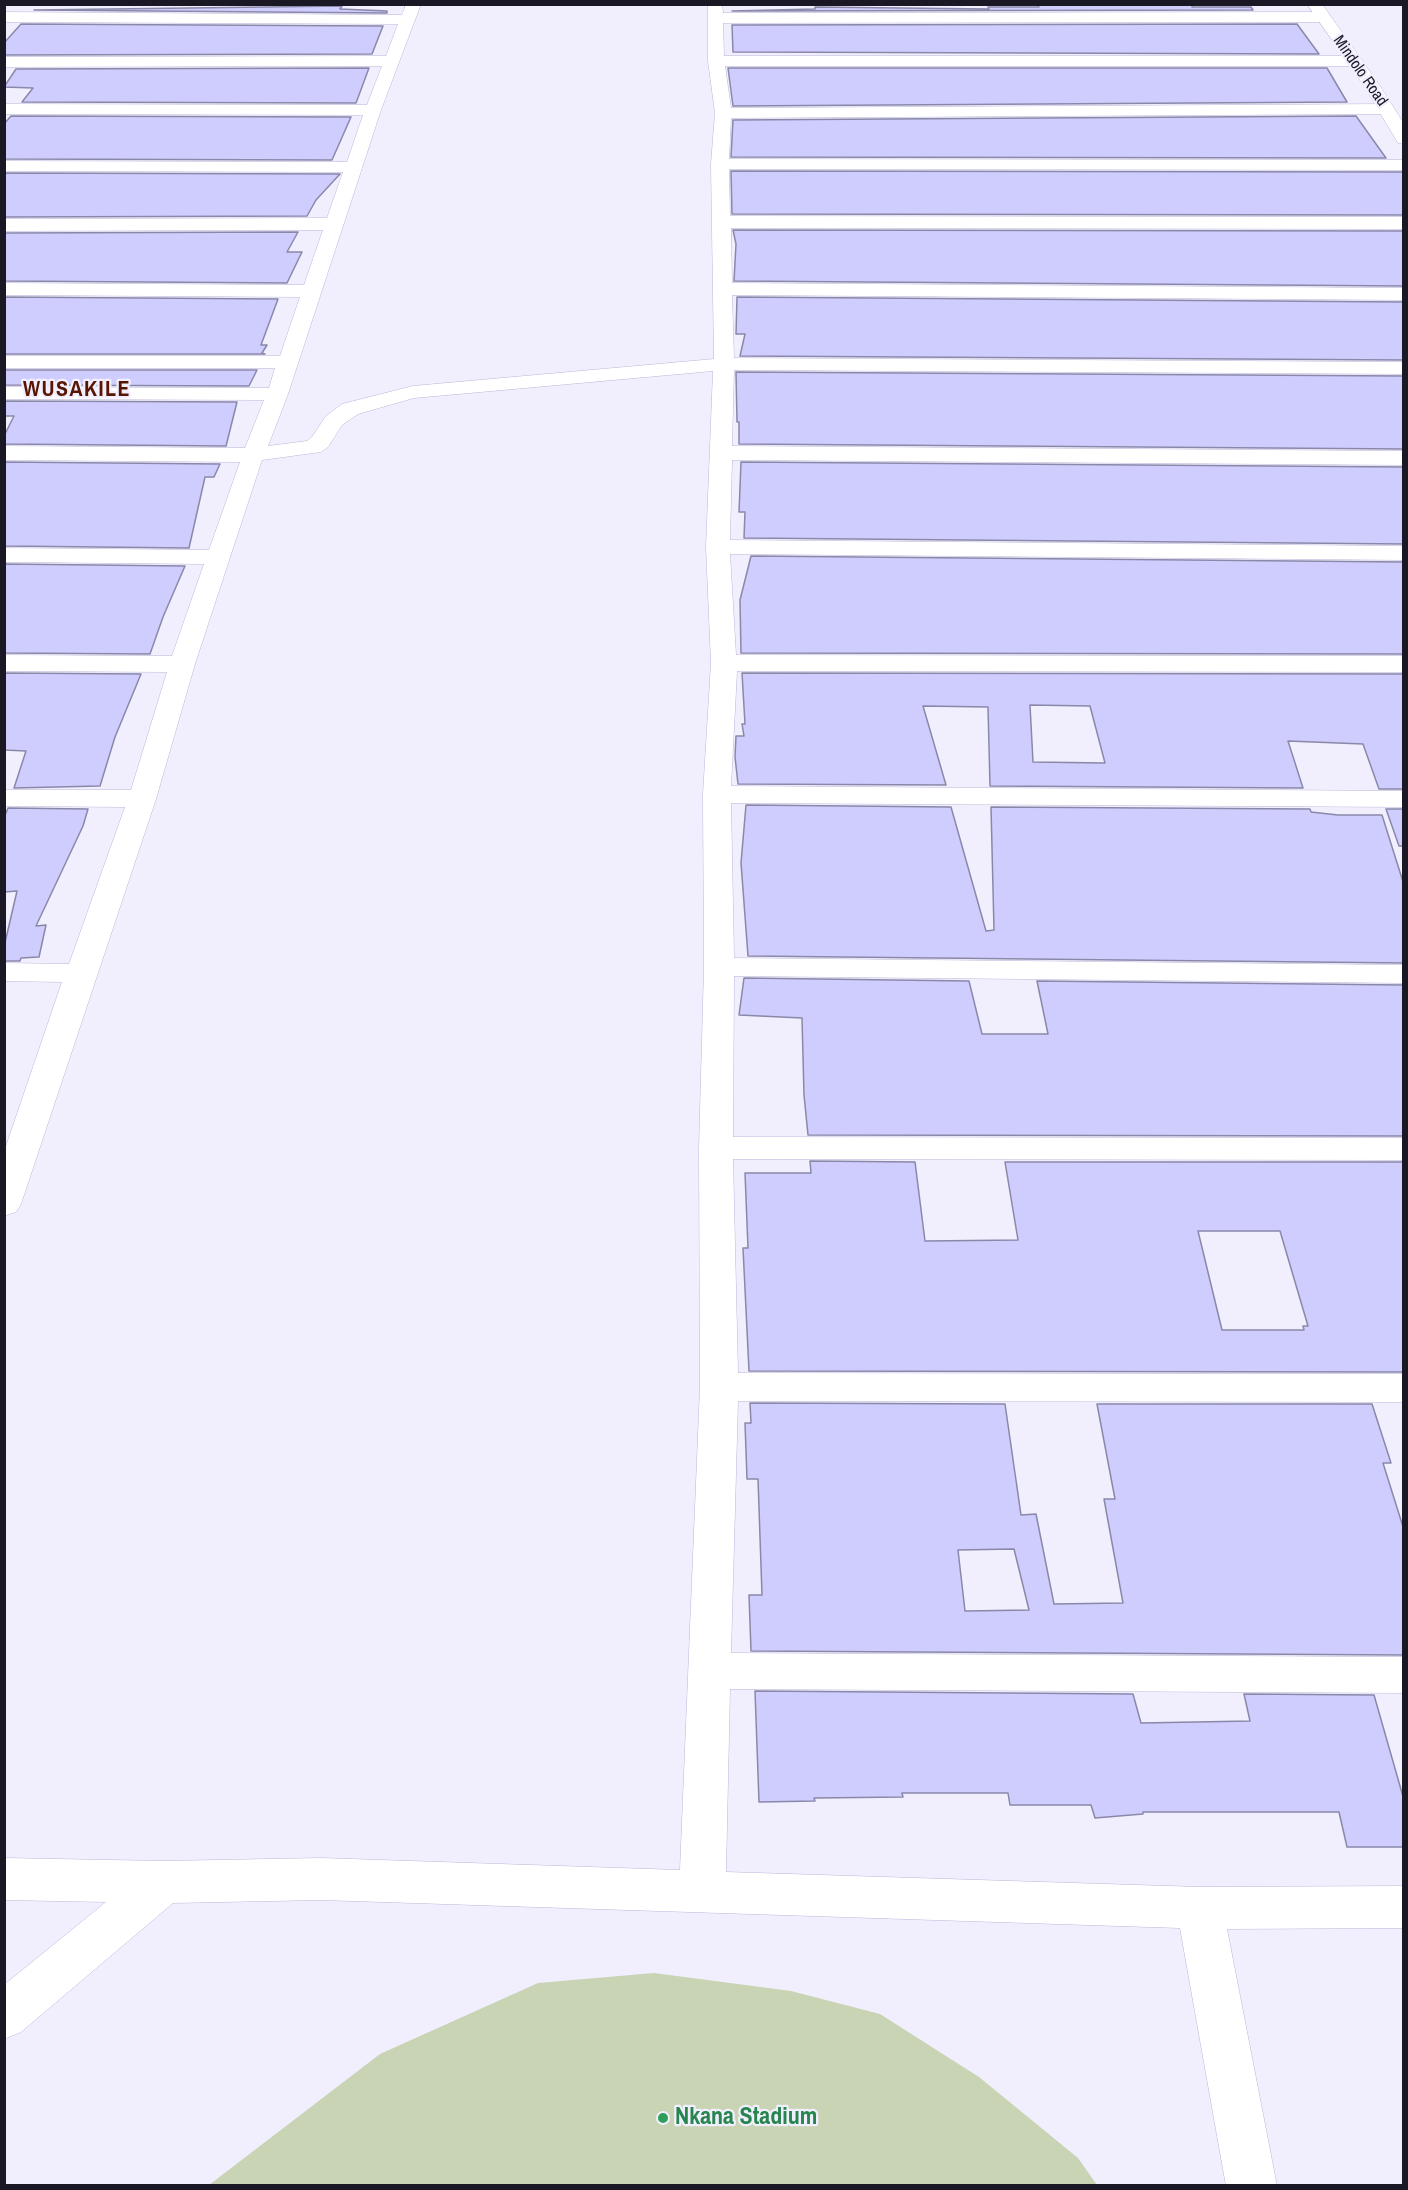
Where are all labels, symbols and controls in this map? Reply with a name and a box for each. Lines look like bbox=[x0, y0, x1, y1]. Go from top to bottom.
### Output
street label: Mindolo Road bbox=[1329, 32, 1391, 110]
district label: WUSAKILE bbox=[23, 377, 131, 403]
place label: Nkana Stadium bbox=[675, 2104, 817, 2132]
marker: Nkana Stadium bbox=[656, 2111, 670, 2125]

